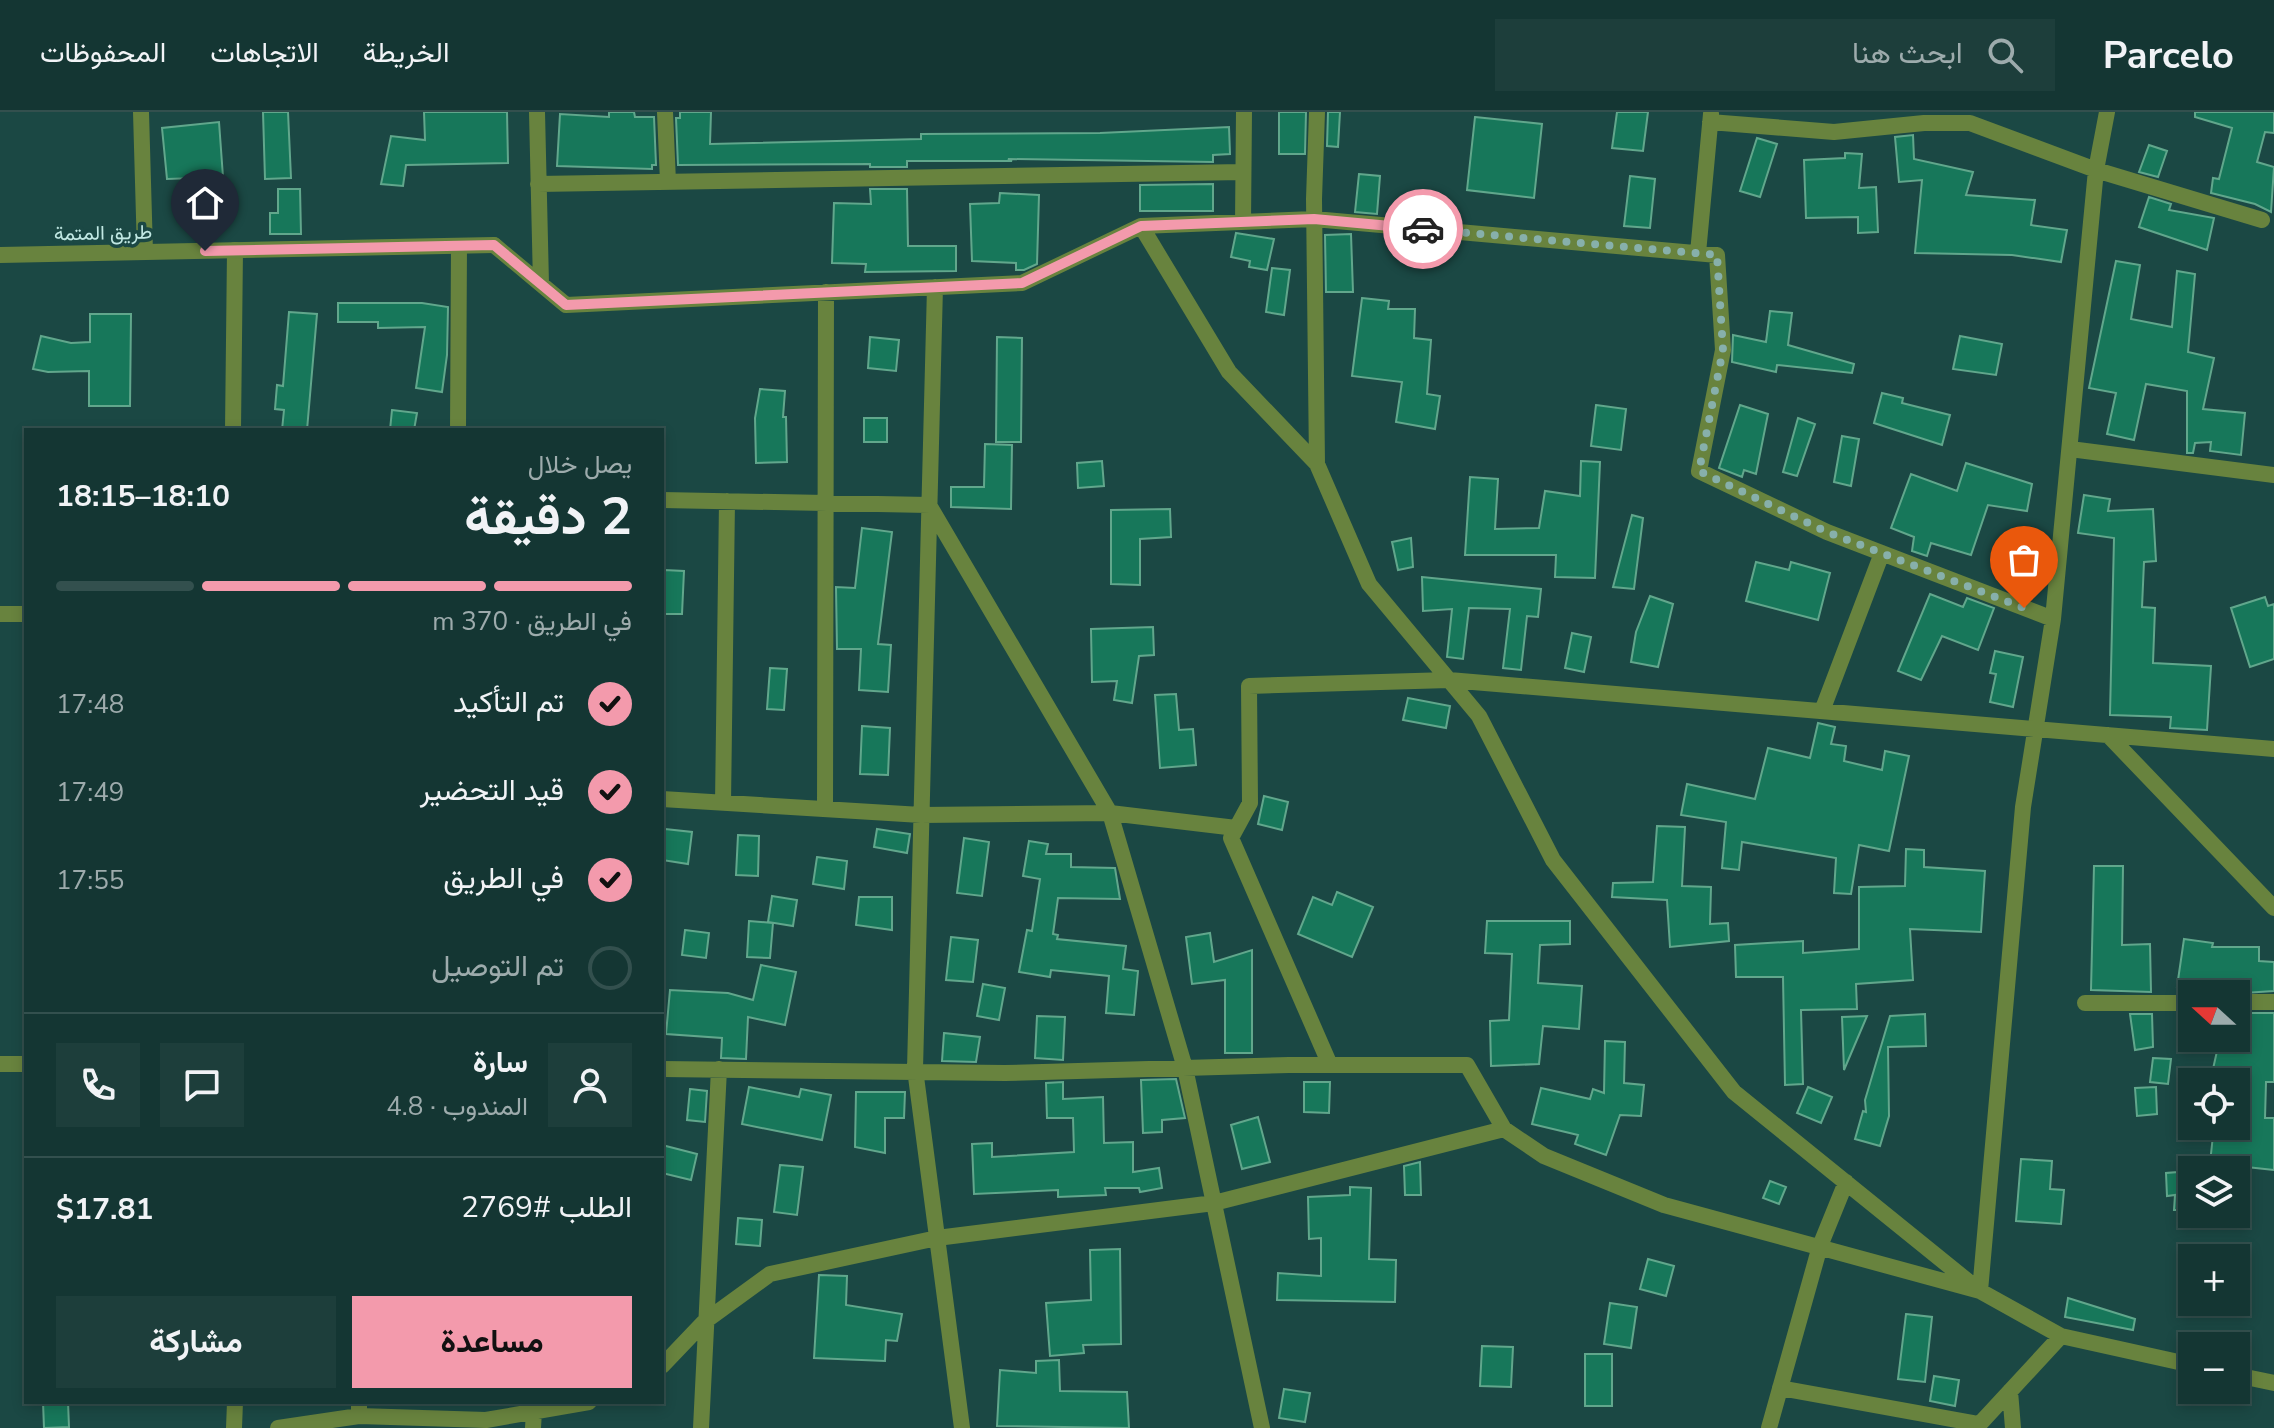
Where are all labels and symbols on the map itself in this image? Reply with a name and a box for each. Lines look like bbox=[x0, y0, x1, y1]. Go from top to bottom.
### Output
pin bbox=[171, 169, 239, 251]
courier bbox=[1383, 189, 1463, 269]
street label: طريق المتمة bbox=[54, 219, 152, 247]
pin bbox=[1990, 526, 2058, 608]
north arrow bbox=[2178, 980, 2250, 1052]

